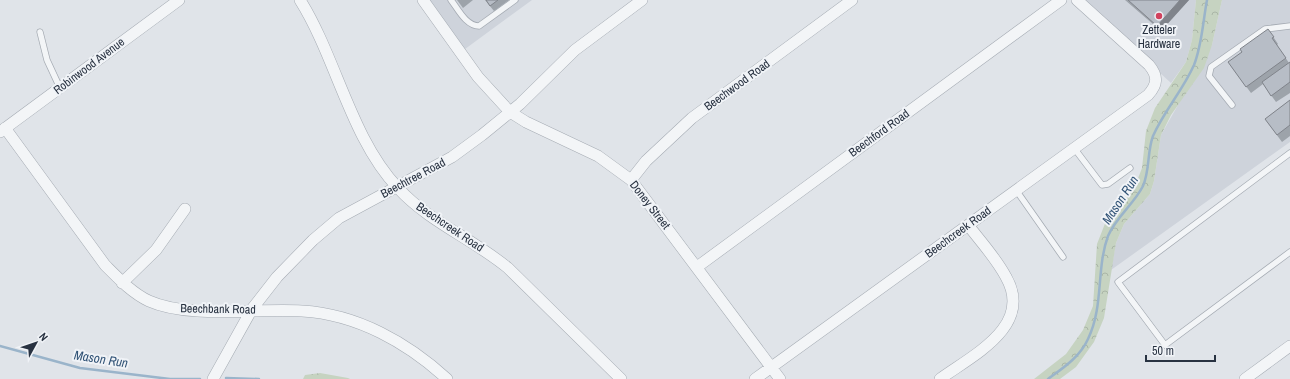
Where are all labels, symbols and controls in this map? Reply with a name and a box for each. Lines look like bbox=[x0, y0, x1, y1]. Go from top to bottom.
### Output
marker: Zetteler Hardware bbox=[1154, 11, 1164, 21]
place label: Zetteler Hardware bbox=[1138, 22, 1180, 52]
street label: Robinwood Avenue bbox=[50, 34, 128, 98]
street label: Beechwood Road bbox=[701, 56, 773, 114]
street label: Beechford Road bbox=[846, 106, 912, 160]
street label: Beechtree Road bbox=[378, 154, 448, 202]
water label: Mason Run bbox=[1098, 172, 1142, 227]
street label: Doney Street bbox=[626, 177, 674, 233]
street label: Beechcreek Road bbox=[413, 198, 487, 256]
street label: Beechcreek Road bbox=[922, 203, 994, 261]
street label: Beechbank Road bbox=[180, 300, 256, 318]
north arrow bbox=[16, 323, 56, 363]
text: N bbox=[36, 330, 51, 344]
scale bar bbox=[1146, 337, 1215, 363]
text: 50 m bbox=[1152, 343, 1174, 359]
water label: Mason Run bbox=[73, 346, 129, 372]

